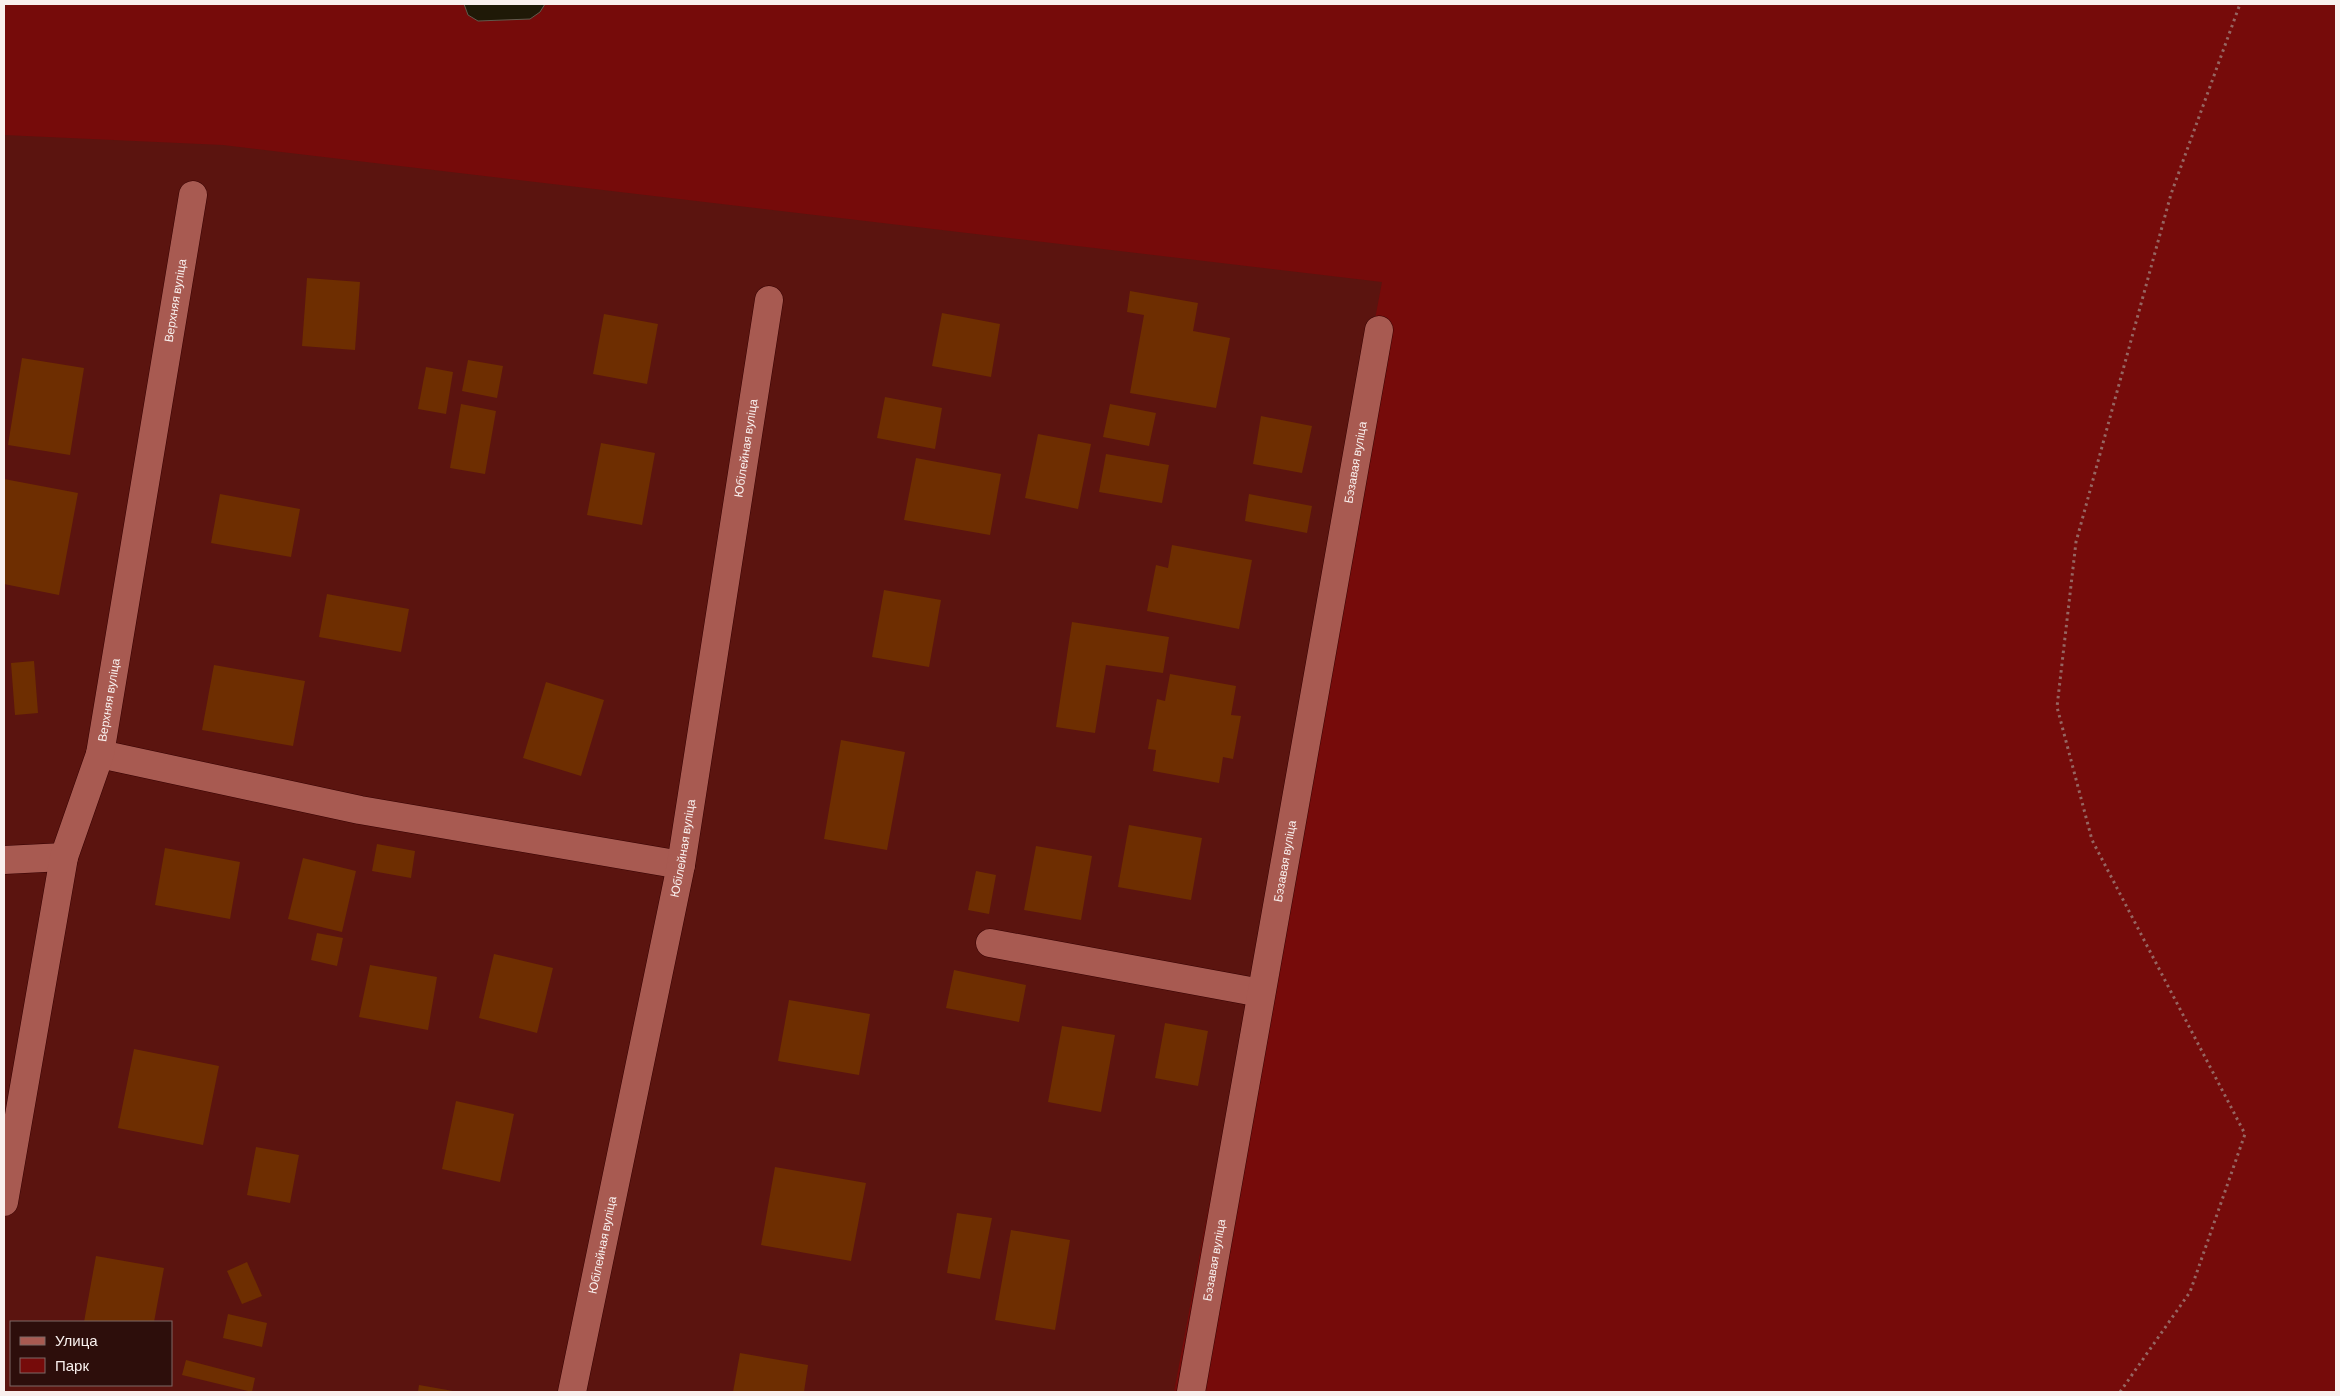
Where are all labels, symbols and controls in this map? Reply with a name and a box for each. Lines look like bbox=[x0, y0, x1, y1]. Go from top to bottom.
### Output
street label: Верхняя вуліца bbox=[161, 257, 188, 343]
street label: Юбілейная вуліца bbox=[730, 398, 760, 498]
street label: Бэзавая вуліца bbox=[1340, 420, 1369, 504]
street label: Верхняя вуліца bbox=[94, 657, 122, 743]
street label: Юбілейная вуліца bbox=[667, 798, 697, 898]
street label: Бэзавая вуліца bbox=[1270, 819, 1298, 903]
street label: Юбілейная вуліца bbox=[584, 1194, 618, 1295]
street label: Бэзавая вуліца bbox=[1199, 1217, 1228, 1302]
legend bbox=[10, 1321, 172, 1386]
text: Улица bbox=[55, 1331, 98, 1349]
text: Парк bbox=[55, 1356, 89, 1374]

